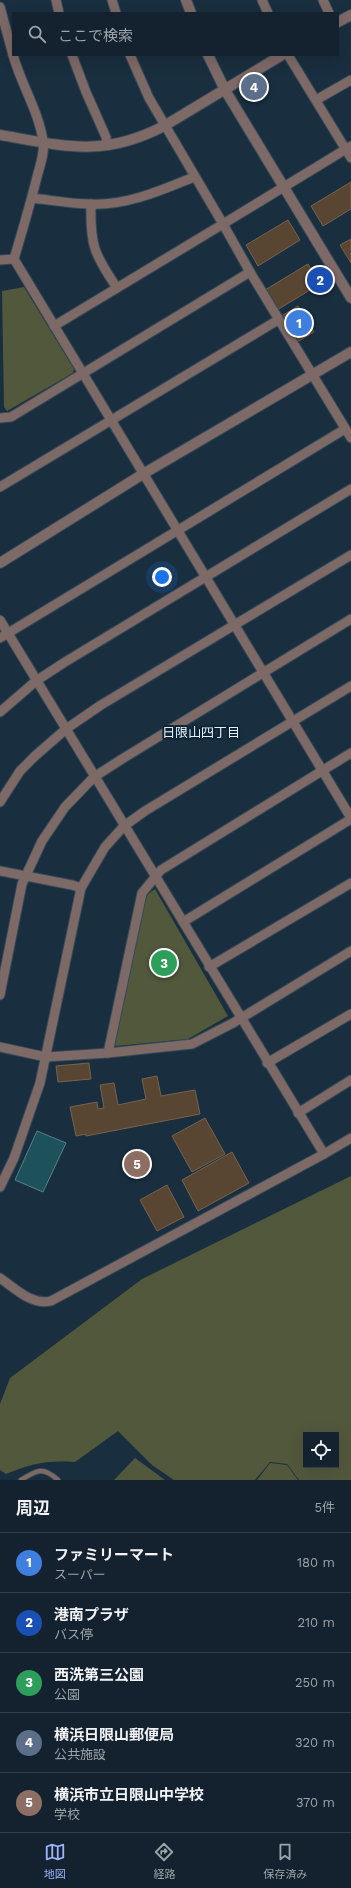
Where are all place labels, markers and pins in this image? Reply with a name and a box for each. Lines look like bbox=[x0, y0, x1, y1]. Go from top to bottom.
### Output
pin: 4 bbox=[241, 72, 267, 102]
pin: 2 bbox=[307, 265, 333, 295]
pin: 1 bbox=[286, 308, 312, 338]
pin: 3 bbox=[151, 948, 177, 978]
pin: 5 bbox=[124, 1149, 150, 1179]

